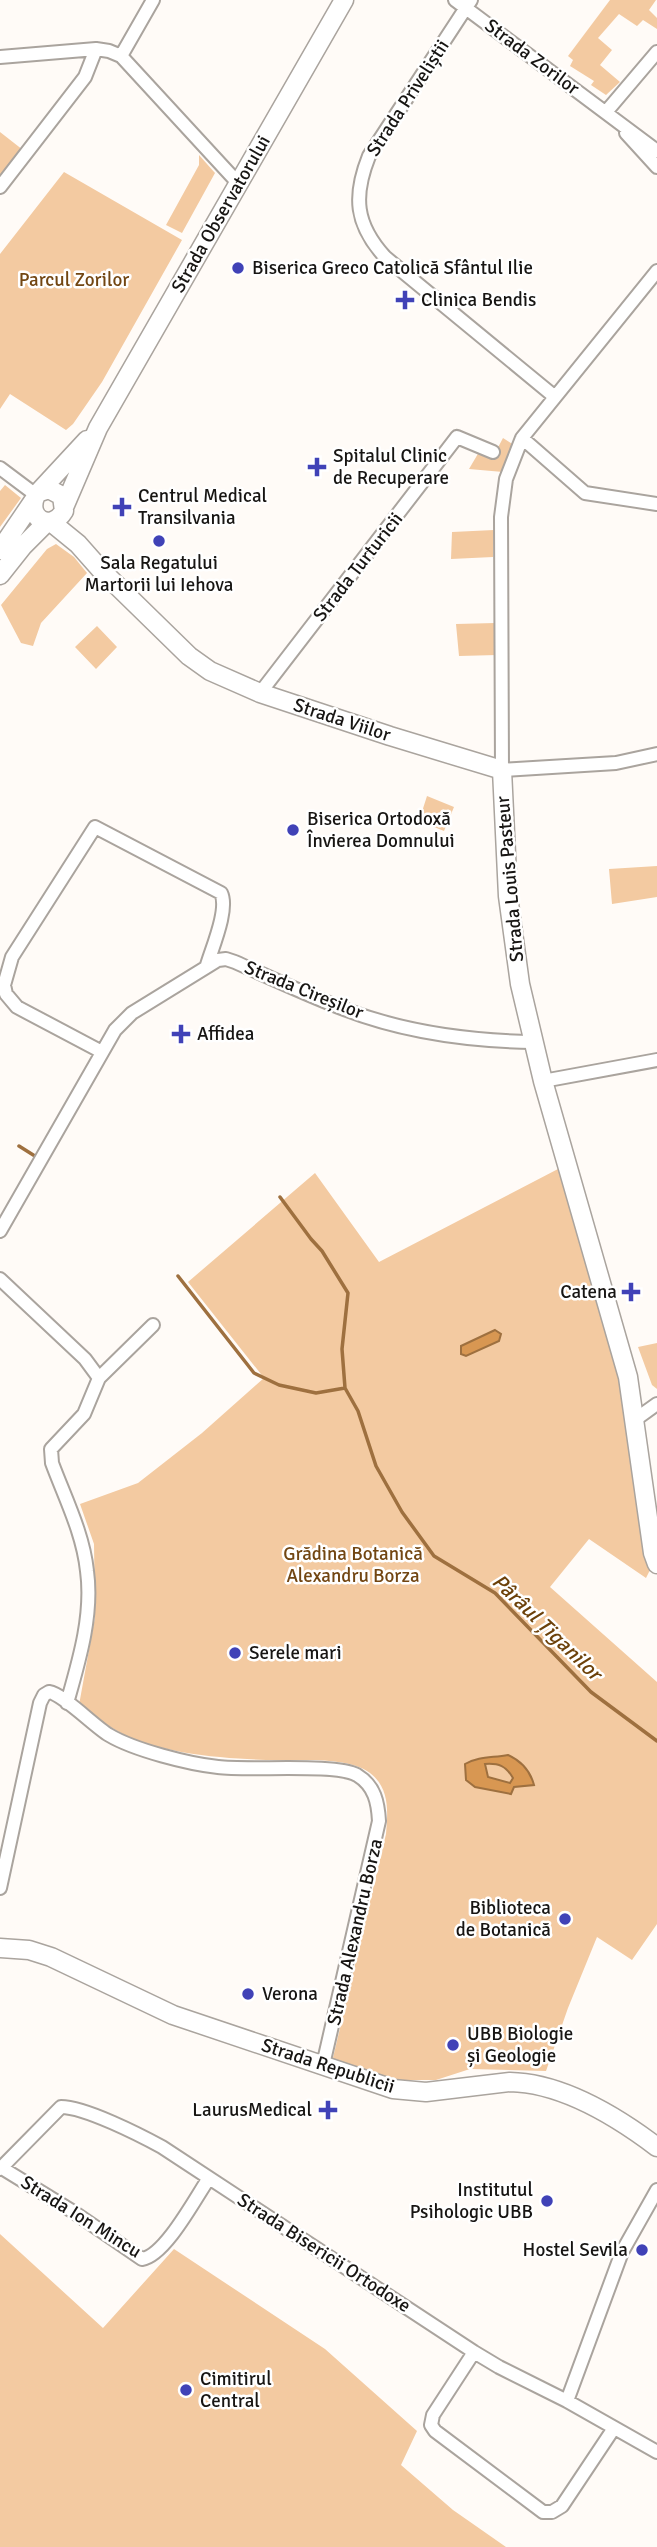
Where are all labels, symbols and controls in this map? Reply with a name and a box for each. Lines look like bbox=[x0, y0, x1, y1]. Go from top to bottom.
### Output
street label: Strada Zorilor bbox=[480, 14, 584, 100]
street label: Strada Priveliștii bbox=[361, 35, 455, 161]
street label: Strada Observatorului bbox=[166, 131, 276, 297]
place label: Biserica Greco Catolică Sfântul Ilie bbox=[252, 256, 533, 280]
marker: Biserica Greco Catolică Sfântul Ilie bbox=[230, 260, 246, 276]
park label: Parcul Zorilor bbox=[19, 268, 129, 292]
place label: Clinica Bendis bbox=[421, 288, 536, 312]
marker: Clinica Bendis bbox=[395, 290, 415, 310]
place label: Spitalul Clinic de Recuperare bbox=[333, 444, 449, 490]
marker: Spitalul Clinic de Recuperare bbox=[307, 457, 327, 477]
place label: Centrul Medical Transilvania bbox=[138, 484, 267, 530]
marker: Centrul Medical Transilvania bbox=[112, 497, 132, 517]
street label: Strada Turturicii bbox=[308, 508, 408, 626]
marker: Sala Regatului Martorii lui Iehova bbox=[151, 533, 167, 549]
place label: Sala Regatului Martorii lui Iehova bbox=[85, 551, 233, 597]
street label: Strada Viilor bbox=[290, 693, 394, 747]
street label: Strada Louis Pasteur bbox=[491, 795, 529, 963]
place label: Biserica Ortodoxă Învierea Domnului bbox=[306, 807, 455, 853]
marker: Biserica Ortodoxă Învierea Domnului bbox=[285, 822, 301, 838]
street label: Strada Cireșilor bbox=[241, 955, 367, 1025]
place label: Affidea bbox=[197, 1022, 254, 1046]
marker: Affidea bbox=[171, 1024, 191, 1044]
place label: Catena bbox=[560, 1280, 617, 1304]
marker: Catena bbox=[623, 1284, 639, 1300]
park label: Grădina Botanică Alexandru Borza bbox=[283, 1542, 423, 1588]
water label: Pârâul Țiganilor bbox=[487, 1568, 609, 1688]
place label: Serele mari bbox=[249, 1641, 342, 1665]
marker: Serele mari bbox=[227, 1645, 243, 1661]
street label: Strada Alexandru Borza bbox=[322, 1836, 388, 2028]
place label: Biblioteca de Botanică bbox=[456, 1896, 551, 1942]
marker: Biblioteca de Botanică bbox=[557, 1911, 573, 1927]
place label: Verona bbox=[262, 1982, 318, 2006]
marker: Verona bbox=[240, 1986, 256, 2002]
place label: UBB Biologie și Geologie bbox=[467, 2022, 573, 2068]
street label: Strada Republicii bbox=[258, 2033, 398, 2099]
marker: UBB Biologie și Geologie bbox=[445, 2037, 461, 2053]
place label: LaurusMedical bbox=[192, 2098, 312, 2122]
marker: LaurusMedical bbox=[318, 2100, 338, 2120]
street label: Strada Ion Mincu bbox=[16, 2170, 146, 2264]
place label: Institutul Psihologic UBB bbox=[410, 2178, 533, 2224]
street label: Strada Bisericii Ortodoxe bbox=[233, 2188, 415, 2318]
marker: Institutul Psihologic UBB bbox=[539, 2193, 555, 2209]
place label: Hostel Sevila bbox=[523, 2238, 628, 2262]
marker: Hostel Sevila bbox=[634, 2242, 650, 2258]
place label: Cimitirul Central bbox=[200, 2367, 272, 2413]
marker: Cimitirul Central bbox=[178, 2382, 194, 2398]

